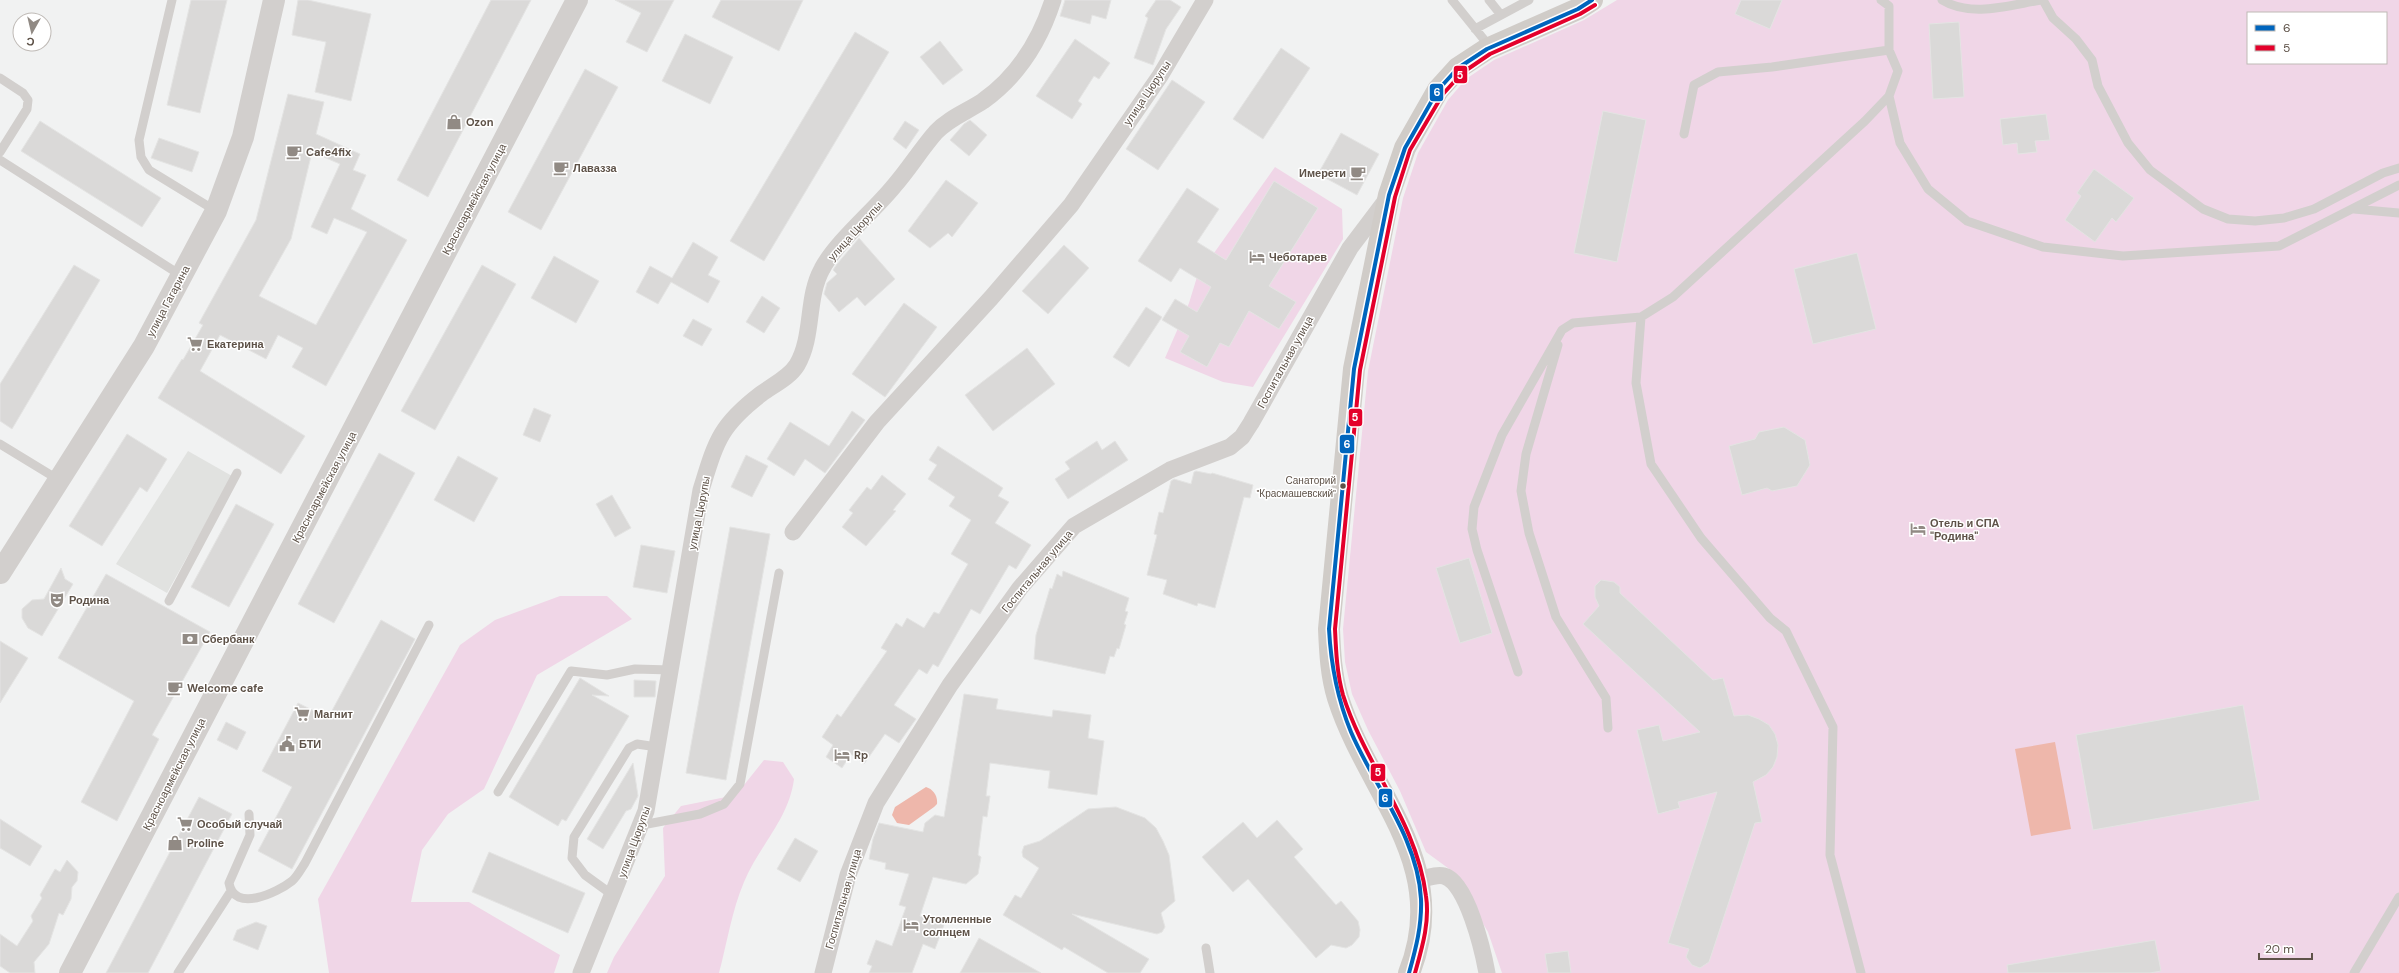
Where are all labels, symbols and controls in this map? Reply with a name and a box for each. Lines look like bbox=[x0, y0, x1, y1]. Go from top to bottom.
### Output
north arrow bbox=[12, 12, 52, 52]
legend bbox=[2247, 12, 2387, 64]
text: 6 bbox=[2283, 20, 2291, 36]
text: С bbox=[26, 34, 36, 49]
text: 5 bbox=[2283, 40, 2290, 56]
street label: улица Цюрупы bbox=[1120, 58, 1174, 128]
line badge: 5 bbox=[1453, 65, 1468, 84]
text: 5 bbox=[1457, 68, 1464, 82]
line badge: 6 bbox=[1429, 83, 1444, 102]
text: 6 bbox=[1434, 85, 1441, 99]
shop icon: Ozon bbox=[445, 113, 463, 131]
place label: Ozon bbox=[466, 115, 494, 129]
street label: Красноармейская улица bbox=[439, 140, 510, 257]
cafe icon: Cafe4fix bbox=[285, 143, 303, 161]
place label: Cafe4fix bbox=[306, 145, 352, 159]
cafe icon: Лавазза bbox=[552, 159, 570, 177]
place label: Лавазза bbox=[573, 161, 618, 175]
cafe icon: Имерети bbox=[1349, 164, 1367, 182]
place label: Имерети bbox=[1299, 166, 1346, 180]
street label: улица Цюрупы bbox=[825, 198, 885, 264]
hotel icon: Чеботарев bbox=[1248, 248, 1266, 266]
place label: Чеботарев bbox=[1269, 250, 1327, 264]
street label: улица Гагарина bbox=[143, 262, 193, 339]
street label: Госпитальная улица bbox=[1254, 313, 1317, 411]
supermarket icon: Екатерина bbox=[186, 335, 204, 353]
place label: Екатерина bbox=[207, 337, 265, 351]
line badge: 5 bbox=[1348, 408, 1363, 427]
text: 5 bbox=[1352, 410, 1359, 424]
street label: Красноармейская улица bbox=[289, 428, 360, 545]
line badge: 6 bbox=[1339, 434, 1355, 454]
text: 6 bbox=[1344, 437, 1351, 451]
place label: Санаторий "Красмашевский" bbox=[1256, 474, 1336, 500]
street label: улица Цюрупы bbox=[685, 475, 713, 551]
marker: Санаторий "Красмашевский" bbox=[1338, 481, 1348, 491]
place label: Отель и СПА "Родина" bbox=[1930, 516, 2000, 543]
hotel icon: Отель и СПА "Родина" bbox=[1909, 520, 1927, 538]
street label: Госпитальная улица bbox=[998, 526, 1076, 615]
theatre icon: Родина bbox=[48, 591, 66, 609]
place label: Родина bbox=[69, 593, 110, 607]
bank icon: Сбербанк bbox=[181, 630, 199, 648]
place label: Сбербанк bbox=[202, 632, 255, 646]
cafe icon: Welcome cafe bbox=[166, 679, 184, 697]
place label: Welcome cafe bbox=[187, 681, 264, 695]
supermarket icon: Магнит bbox=[293, 705, 311, 723]
place label: Магнит bbox=[314, 707, 353, 721]
street label: Красноармейская улица bbox=[140, 715, 209, 833]
public building icon: БТИ bbox=[278, 735, 296, 753]
place label: БТИ bbox=[299, 737, 321, 751]
hotel icon: Rp bbox=[833, 746, 851, 764]
place label: Rp bbox=[854, 748, 868, 762]
line badge: 5 bbox=[1370, 763, 1386, 782]
text: 5 bbox=[1375, 765, 1382, 779]
line badge: 6 bbox=[1378, 788, 1393, 808]
text: 6 bbox=[1382, 791, 1389, 805]
street label: улица Цюрупы bbox=[615, 804, 653, 880]
supermarket icon: Особый случай bbox=[176, 815, 194, 833]
place label: Особый случай bbox=[197, 817, 282, 831]
shop icon: Proline bbox=[166, 834, 184, 852]
place label: Proline bbox=[187, 836, 225, 850]
street label: Госпитальная улица bbox=[822, 847, 864, 951]
place label: Утомленные солнцем bbox=[923, 912, 992, 939]
hotel icon: Утомленные солнцем bbox=[902, 916, 920, 934]
scale bar bbox=[2259, 935, 2312, 961]
text: 20 m bbox=[2265, 941, 2294, 957]

